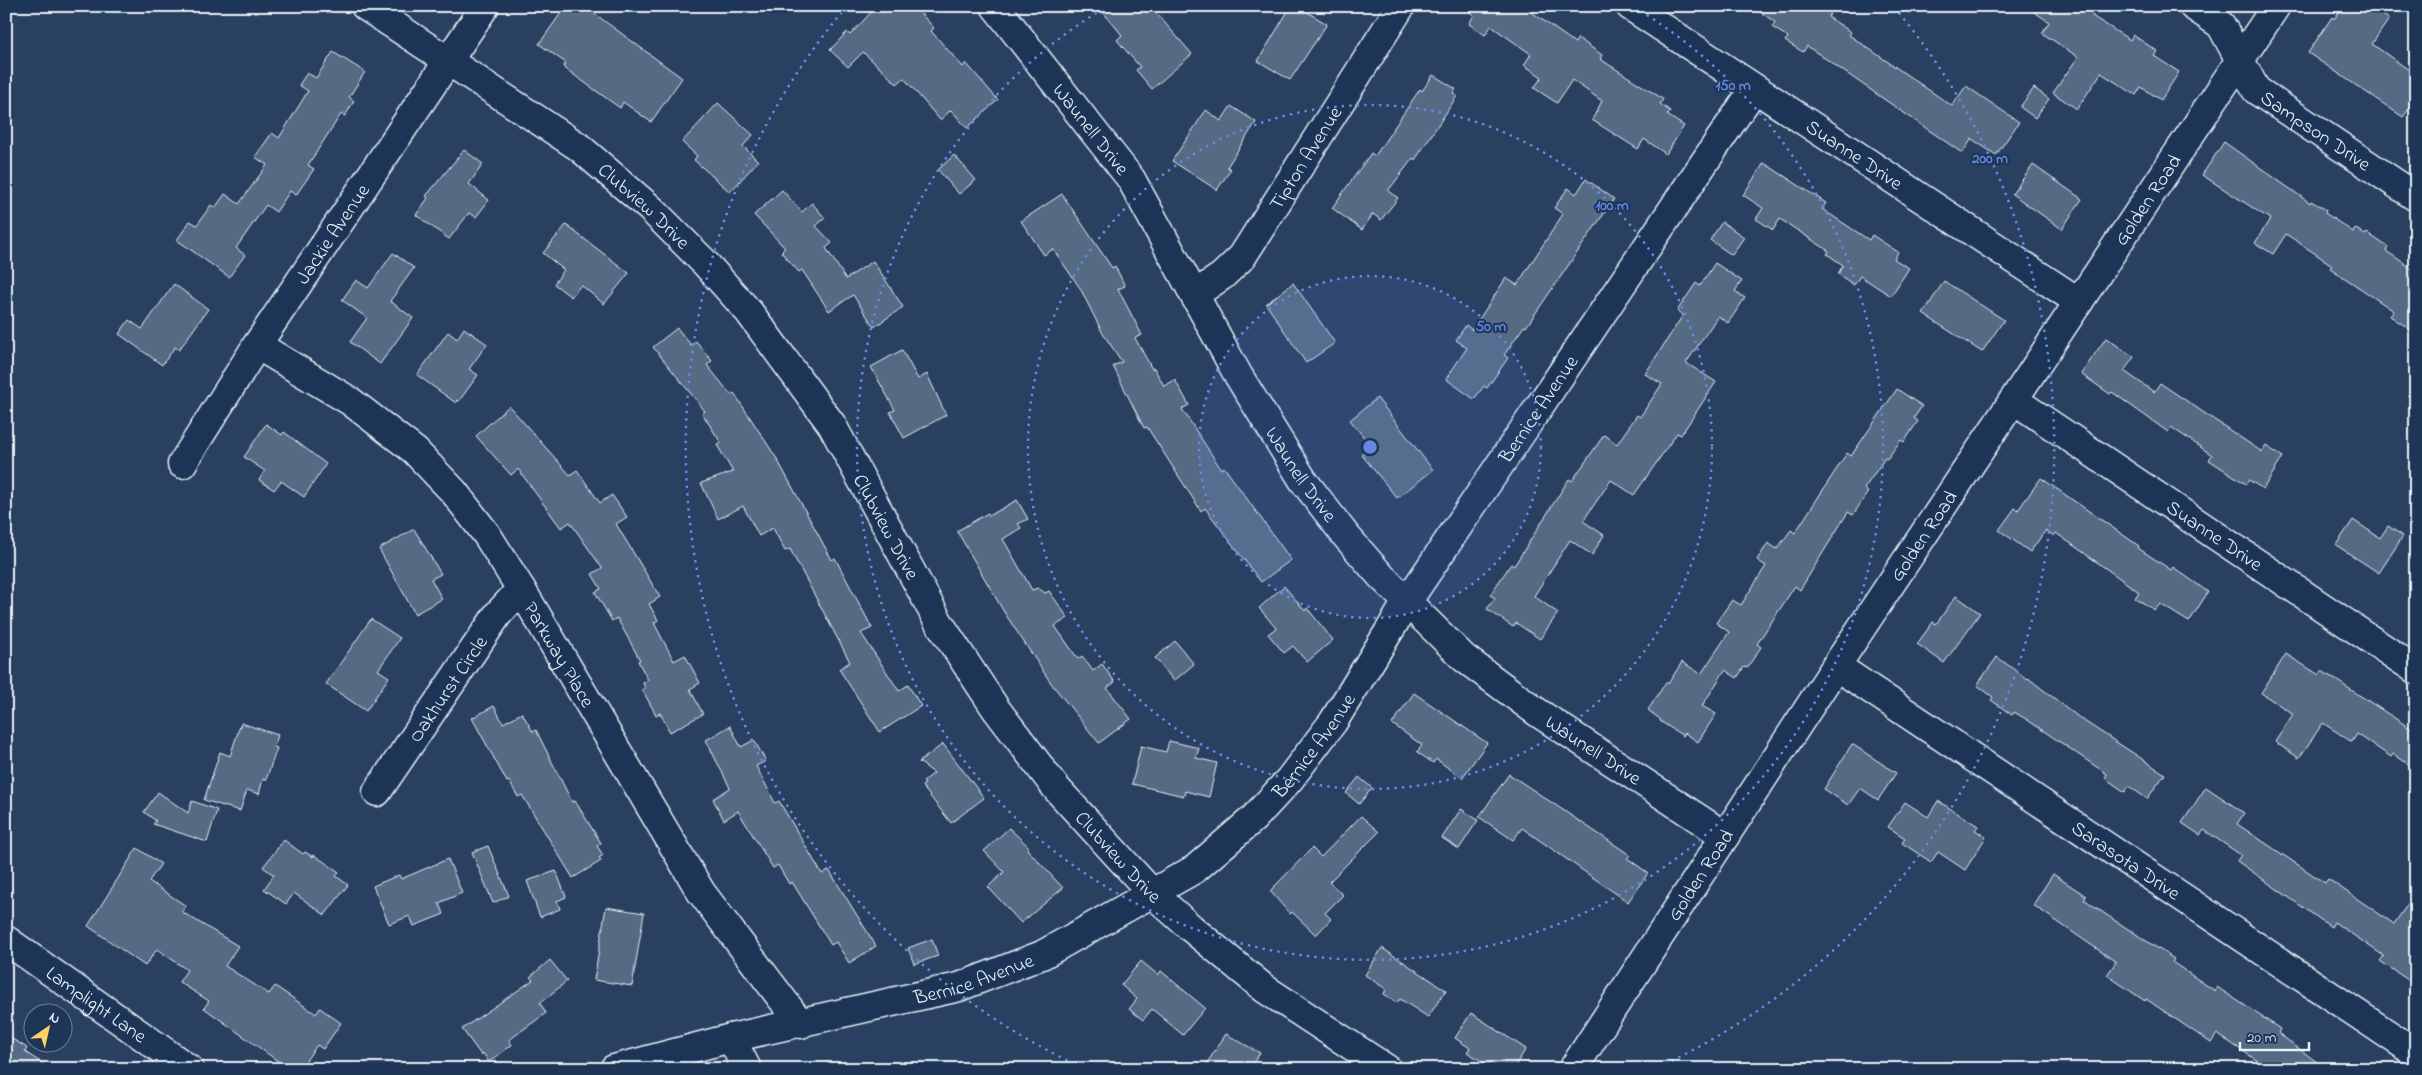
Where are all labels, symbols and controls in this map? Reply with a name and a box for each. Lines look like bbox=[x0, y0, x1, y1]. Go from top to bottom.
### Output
text: 150 m bbox=[1715, 75, 1751, 97]
street label: Waunell Drive bbox=[1044, 78, 1135, 182]
street label: Sampson Drive bbox=[2254, 85, 2376, 180]
street label: Tipton Avenue bbox=[1263, 101, 1351, 217]
street label: Suanne Drive bbox=[1799, 114, 1907, 199]
text: 200 m bbox=[1971, 148, 2008, 170]
street label: Golden Road bbox=[2108, 149, 2190, 252]
street label: Clubview Drive bbox=[590, 157, 696, 257]
street label: Jackie Avenue bbox=[290, 179, 378, 291]
text: 100 m bbox=[1595, 195, 1629, 217]
text: 50 m bbox=[1476, 316, 1507, 338]
street label: Bernice Avenue bbox=[1492, 350, 1587, 471]
street label: Waunell Drive bbox=[1256, 422, 1342, 529]
centre of rings bbox=[1361, 438, 1379, 456]
street label: Clubview Drive bbox=[844, 469, 925, 586]
street label: Golden Road bbox=[1884, 485, 1966, 588]
street label: Suanne Drive bbox=[2160, 494, 2268, 580]
street label: Parkway Place bbox=[515, 597, 600, 714]
street label: Oakhurst Circle bbox=[403, 631, 496, 749]
street label: Bernice Avenue bbox=[1266, 689, 1364, 807]
street label: Waunell Drive bbox=[1538, 709, 1646, 794]
street label: Clubview Drive bbox=[1067, 805, 1167, 912]
street label: Sarasota Drive bbox=[2065, 815, 2185, 909]
street label: Golden Road bbox=[1661, 824, 1743, 928]
street label: Bernice Avenue bbox=[910, 947, 1039, 1014]
street label: Lamplight Lane bbox=[39, 960, 152, 1052]
north arrow bbox=[22, 1002, 72, 1052]
text: N bbox=[45, 1007, 64, 1030]
scale bar bbox=[2240, 1020, 2308, 1052]
text: 20 m bbox=[2247, 1027, 2277, 1049]

